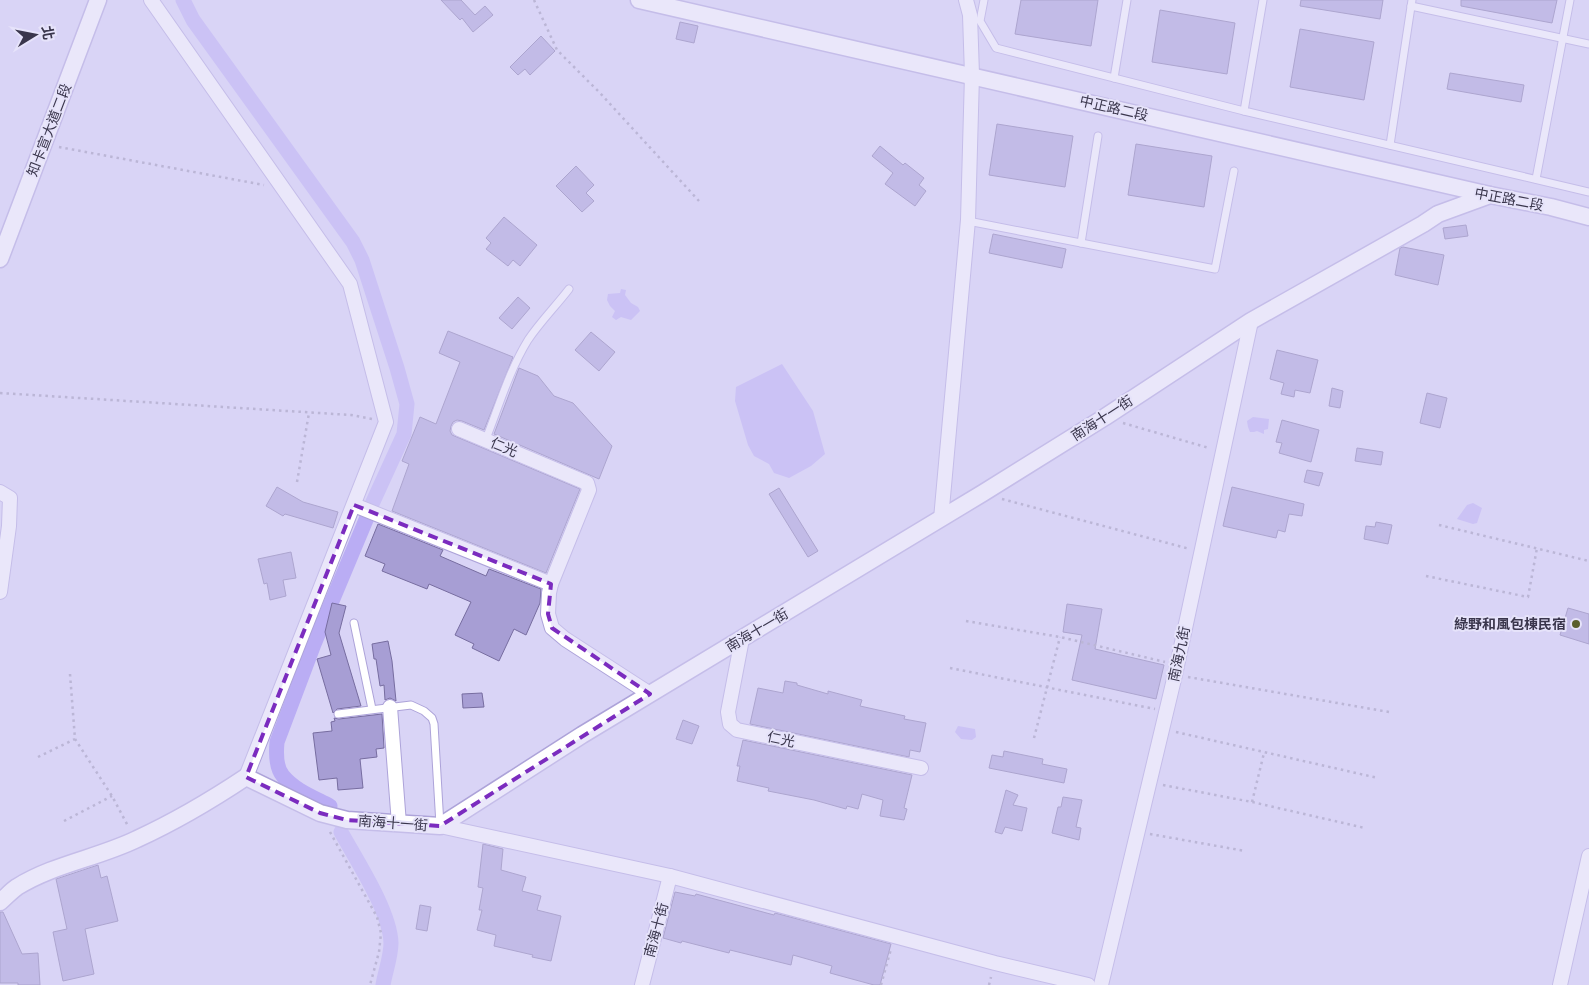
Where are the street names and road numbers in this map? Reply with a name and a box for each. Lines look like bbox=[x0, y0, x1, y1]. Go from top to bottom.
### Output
street label: 知卡宣大道二段 bbox=[24, 81, 74, 179]
street label: 中正路二段 bbox=[1078, 92, 1150, 124]
street label: 中正路二段 bbox=[1473, 184, 1545, 214]
street label: 南海十一街 bbox=[1068, 392, 1136, 444]
street label: 仁光 bbox=[488, 434, 520, 460]
street label: 南海十一街 bbox=[723, 605, 791, 655]
street label: 南海九街 bbox=[1165, 625, 1193, 683]
street label: 仁光 bbox=[766, 728, 796, 750]
street label: 南海十一街 bbox=[358, 813, 428, 833]
street label: 南海十街 bbox=[641, 901, 671, 959]

